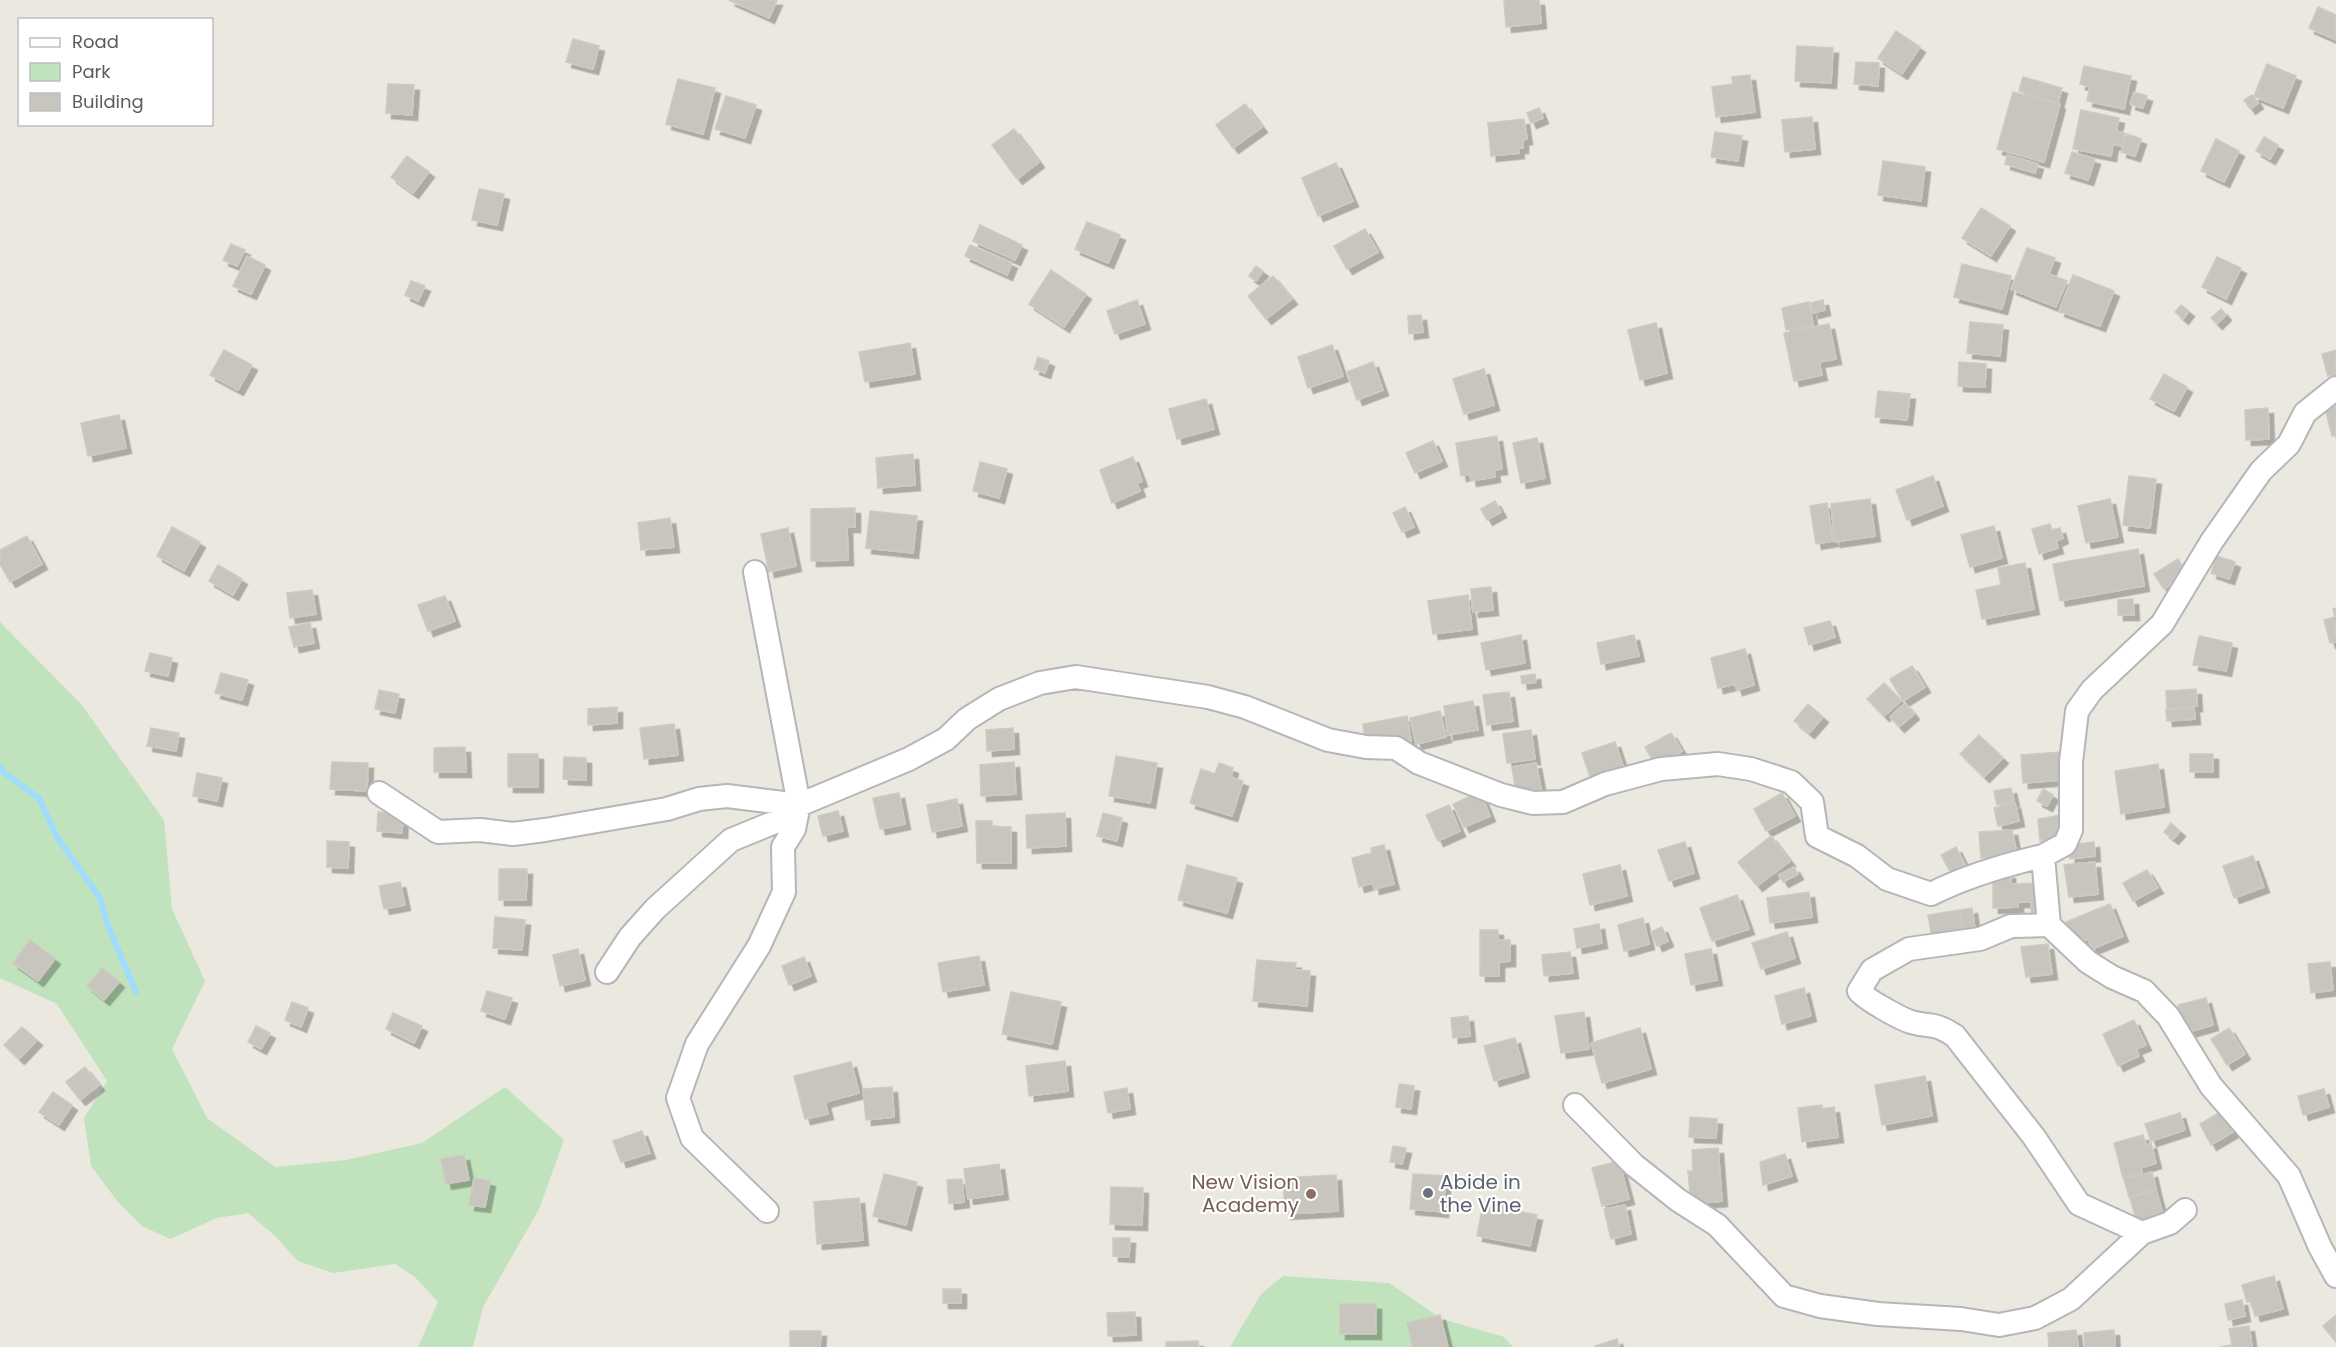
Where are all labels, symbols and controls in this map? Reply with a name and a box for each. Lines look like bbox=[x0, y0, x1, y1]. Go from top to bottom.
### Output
legend bbox=[18, 18, 213, 126]
text: Road bbox=[72, 29, 119, 54]
text: Park bbox=[72, 59, 111, 84]
text: Building bbox=[72, 89, 144, 114]
place label: New Vision Academy bbox=[1191, 1168, 1299, 1219]
place label: Abide in the Vine bbox=[1440, 1168, 1521, 1219]
marker: Abide in the Vine bbox=[1421, 1186, 1435, 1200]
marker: New Vision Academy bbox=[1304, 1187, 1318, 1201]

